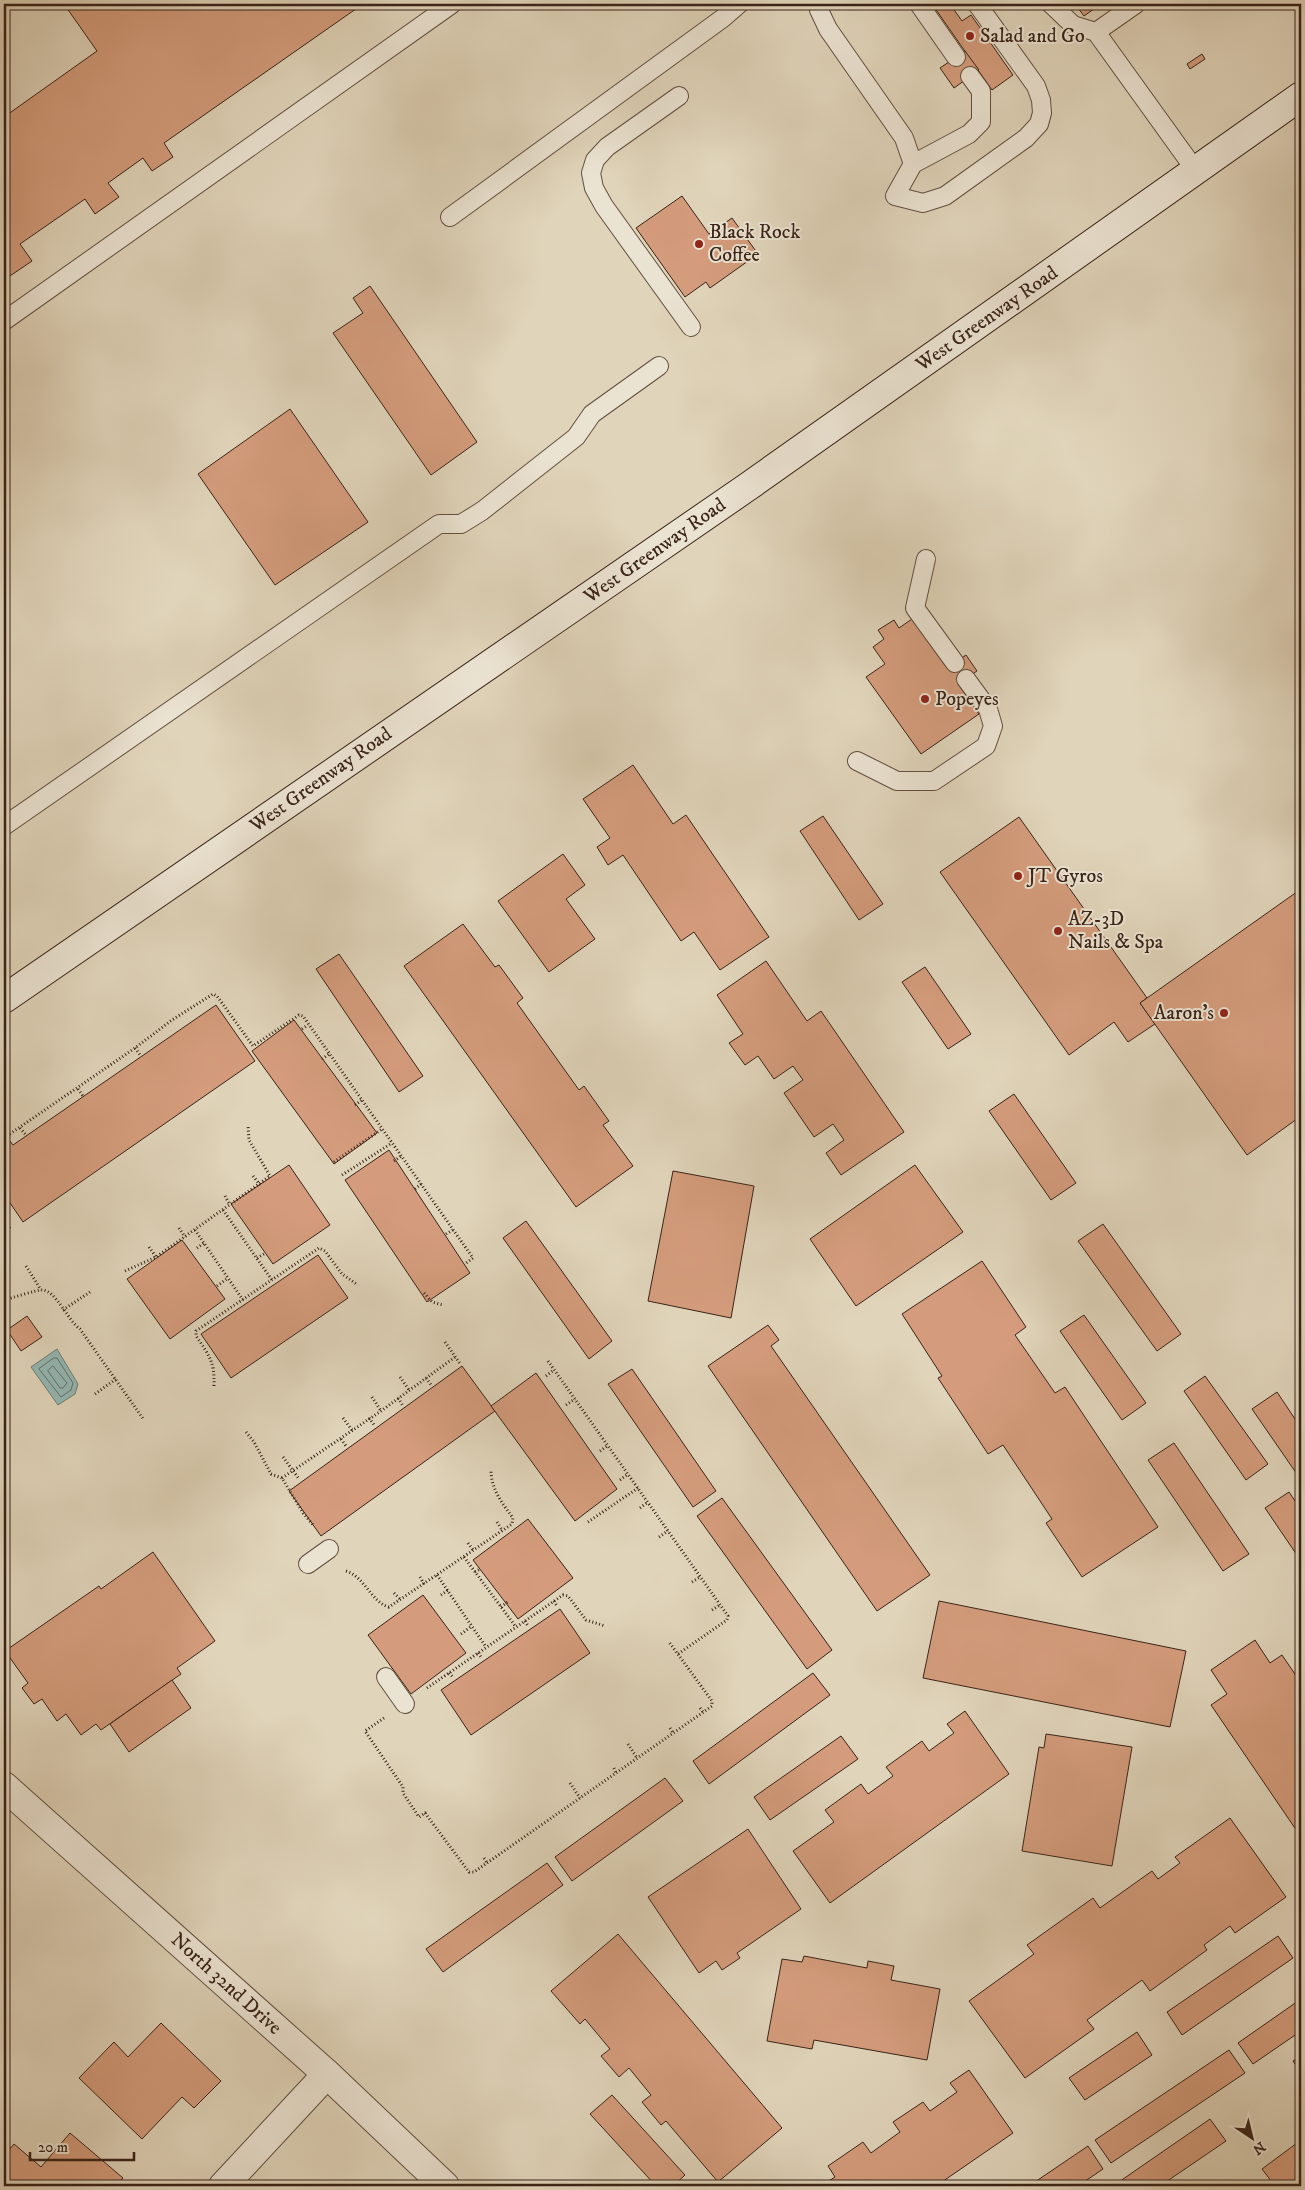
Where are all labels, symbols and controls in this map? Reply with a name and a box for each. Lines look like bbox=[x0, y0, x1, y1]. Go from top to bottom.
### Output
place label: Salad and Go bbox=[980, 24, 1085, 49]
marker: Salad and Go bbox=[964, 30, 976, 42]
place label: Black Rock Coffee bbox=[709, 220, 800, 268]
marker: Black Rock Coffee bbox=[693, 238, 705, 250]
street label: West Greenway Road bbox=[910, 261, 1063, 378]
street label: West Greenway Road bbox=[578, 493, 731, 610]
place label: Popeyes bbox=[935, 687, 999, 712]
marker: Popeyes bbox=[919, 693, 931, 705]
street label: West Greenway Road bbox=[244, 722, 397, 839]
place label: JT Gyros bbox=[1026, 864, 1103, 889]
marker: JT Gyros bbox=[1012, 870, 1024, 882]
place label: AZ-3D Nails & Spa bbox=[1068, 907, 1164, 955]
marker: AZ-3D Nails & Spa bbox=[1052, 925, 1064, 937]
place label: Aaron's bbox=[1154, 1001, 1214, 1026]
marker: Aaron's bbox=[1218, 1007, 1230, 1019]
street label: North 32nd Drive bbox=[165, 1928, 287, 2040]
north arrow bbox=[1228, 2112, 1278, 2162]
scale bar bbox=[30, 2130, 134, 2162]
text: N bbox=[1249, 2137, 1269, 2159]
text: 20 m bbox=[38, 2138, 68, 2157]

